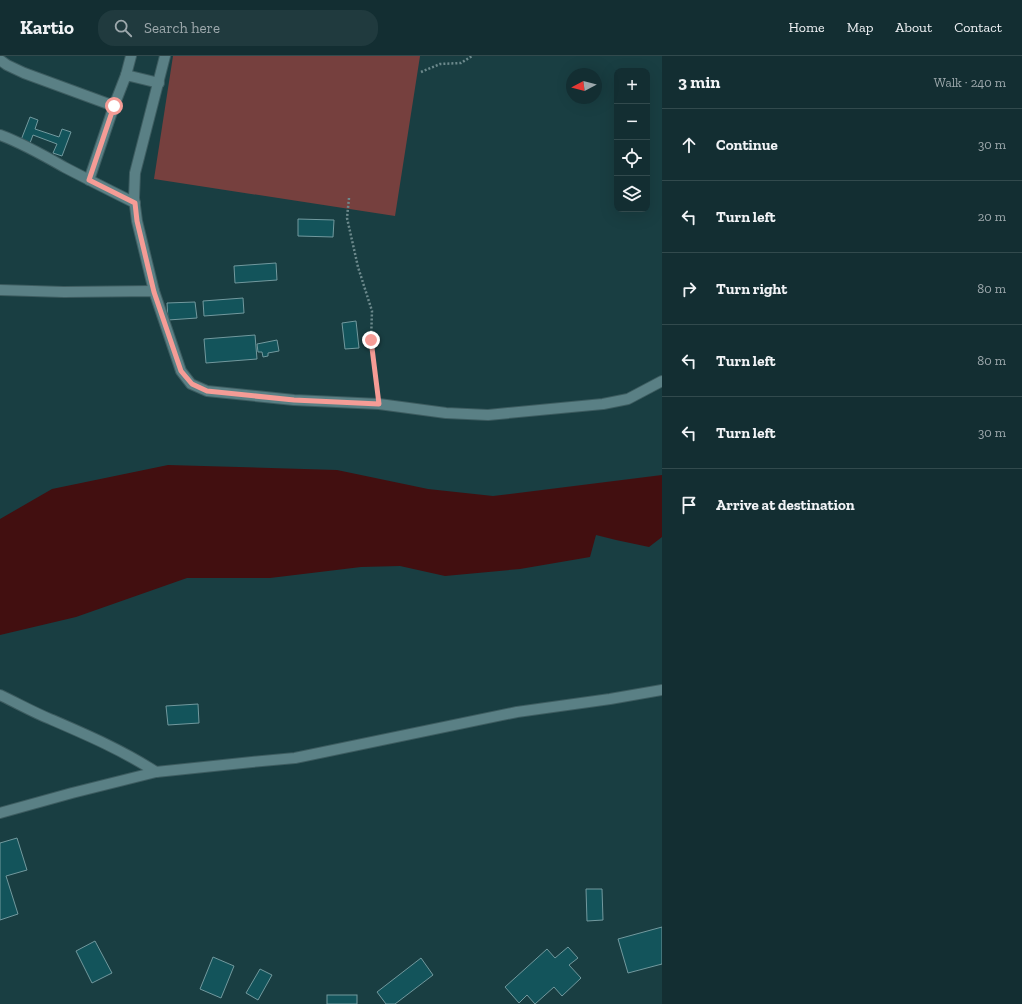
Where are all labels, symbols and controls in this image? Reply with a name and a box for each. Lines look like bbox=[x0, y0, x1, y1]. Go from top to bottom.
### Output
search box bbox=[98, 10, 378, 46]
text: Kartio bbox=[20, 16, 74, 39]
icon: search bbox=[112, 17, 134, 39]
text: Search here bbox=[144, 19, 220, 37]
text: Home bbox=[789, 19, 825, 36]
text: Map bbox=[847, 19, 873, 36]
text: About bbox=[895, 19, 932, 36]
text: Contact bbox=[954, 19, 1002, 36]
north arrow bbox=[566, 68, 602, 104]
map controls bbox=[614, 68, 650, 212]
button: + bbox=[614, 68, 650, 104]
text: 3 min bbox=[678, 72, 720, 92]
text: Walk · 240 m bbox=[934, 75, 1006, 90]
route start bbox=[105, 97, 123, 115]
button: − bbox=[614, 104, 650, 140]
icon: ahead bbox=[678, 134, 700, 156]
text: Continue bbox=[716, 136, 778, 154]
text: 30 m bbox=[978, 137, 1006, 152]
button: locate bbox=[614, 140, 650, 176]
button: layers bbox=[614, 176, 650, 212]
icon: left bbox=[678, 206, 700, 228]
text: Turn left bbox=[716, 208, 776, 226]
text: 20 m bbox=[978, 209, 1006, 224]
icon: right bbox=[678, 278, 700, 300]
text: Turn right bbox=[716, 280, 787, 298]
text: 80 m bbox=[977, 281, 1006, 296]
route end bbox=[362, 331, 380, 349]
icon: left bbox=[678, 350, 700, 372]
text: Turn left bbox=[716, 352, 776, 370]
text: 80 m bbox=[977, 353, 1006, 368]
icon: left bbox=[678, 422, 700, 444]
text: Turn left bbox=[716, 424, 776, 442]
text: 30 m bbox=[978, 425, 1006, 440]
icon: arrive bbox=[678, 494, 700, 516]
text: Arrive at destination bbox=[716, 496, 855, 514]

